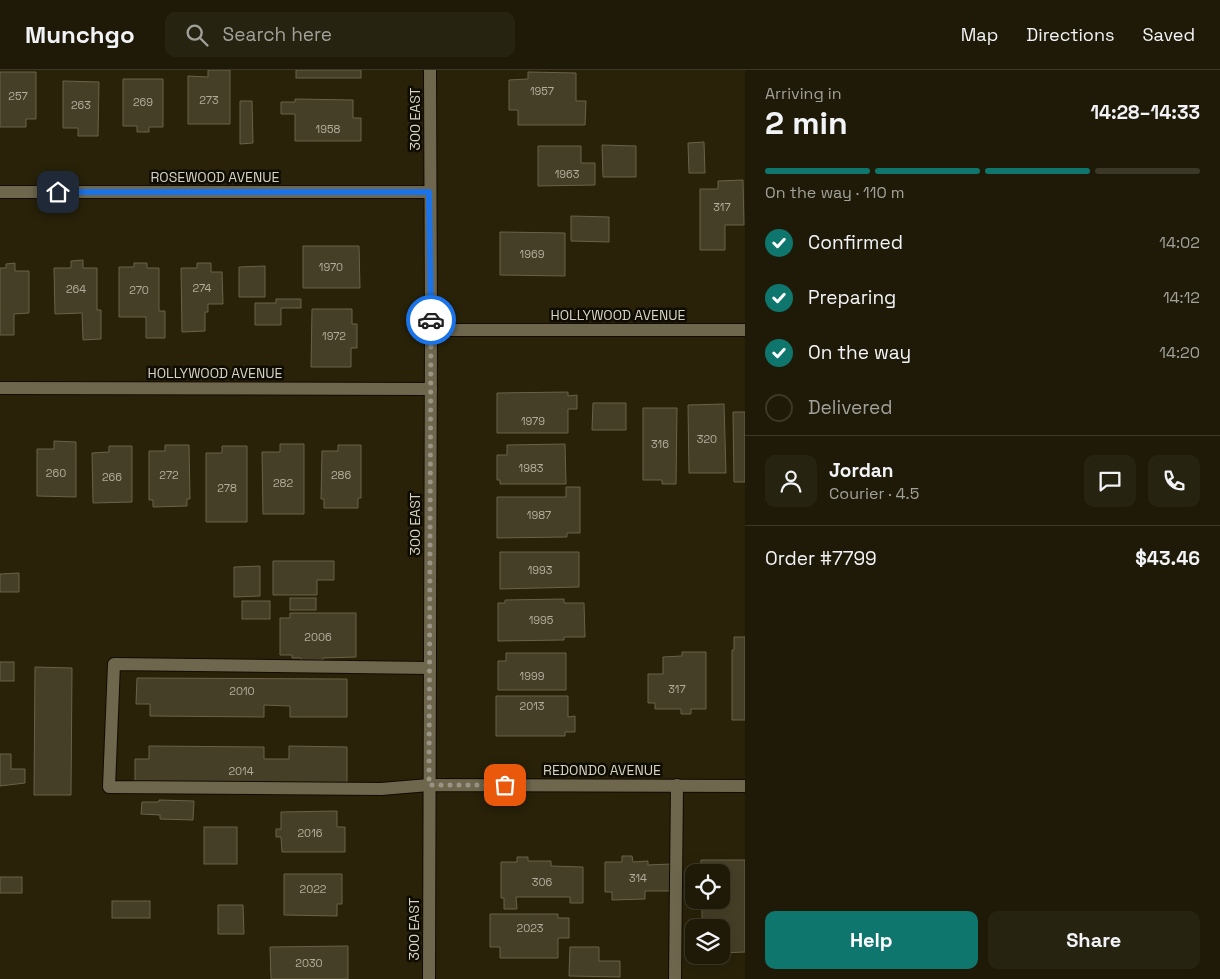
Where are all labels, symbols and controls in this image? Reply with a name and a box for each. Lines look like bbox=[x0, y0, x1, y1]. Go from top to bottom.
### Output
search box bbox=[165, 12, 515, 57]
text: Munchgo bbox=[25, 19, 135, 50]
icon: search bbox=[183, 21, 211, 49]
text: Search here bbox=[223, 22, 332, 47]
text: Map bbox=[961, 23, 998, 46]
text: Directions bbox=[1026, 23, 1115, 46]
text: Saved bbox=[1143, 23, 1195, 46]
text: Arriving in bbox=[765, 83, 842, 104]
house number: 1957 bbox=[530, 84, 554, 98]
street label: 300 EAST bbox=[406, 87, 424, 151]
house number: 257 bbox=[8, 89, 28, 103]
house number: 273 bbox=[199, 93, 219, 107]
house number: 269 bbox=[133, 95, 153, 109]
house number: 263 bbox=[71, 98, 91, 112]
text: 14:28–14:33 bbox=[1090, 100, 1200, 125]
text: 2 min bbox=[765, 103, 848, 143]
house number: 1958 bbox=[316, 122, 341, 136]
house number: 1963 bbox=[555, 167, 580, 181]
street label: ROSEWOOD AVENUE bbox=[150, 168, 280, 186]
pin bbox=[37, 171, 79, 213]
icon: home bbox=[44, 178, 72, 206]
text: On the way · 110 m bbox=[765, 182, 905, 203]
house number: 317 bbox=[713, 200, 731, 214]
icon: check bbox=[765, 229, 793, 257]
text: Confirmed bbox=[808, 230, 903, 255]
text: 14:02 bbox=[1159, 232, 1200, 253]
house number: 1969 bbox=[520, 247, 545, 261]
house number: 1970 bbox=[319, 260, 343, 274]
house number: 274 bbox=[193, 281, 212, 295]
house number: 264 bbox=[66, 282, 86, 296]
house number: 270 bbox=[129, 283, 149, 297]
icon: check bbox=[765, 284, 793, 312]
text: Preparing bbox=[808, 285, 896, 310]
text: 14:12 bbox=[1163, 287, 1200, 308]
courier bbox=[406, 295, 456, 345]
icon: car bbox=[417, 306, 445, 334]
street label: HOLLYWOOD AVENUE bbox=[550, 306, 686, 324]
house number: 1972 bbox=[322, 329, 346, 343]
icon: check bbox=[765, 339, 793, 367]
text: On the way bbox=[808, 340, 911, 365]
text: 14:20 bbox=[1159, 342, 1200, 363]
street label: HOLLYWOOD AVENUE bbox=[147, 364, 283, 382]
text: Delivered bbox=[808, 395, 893, 420]
house number: 1979 bbox=[521, 414, 545, 428]
house number: 320 bbox=[697, 432, 717, 446]
house number: 316 bbox=[651, 437, 669, 451]
button: person bbox=[765, 455, 817, 507]
button: chat bbox=[1084, 455, 1136, 507]
button: phone bbox=[1148, 455, 1200, 507]
text: Jordan bbox=[829, 458, 894, 483]
house number: 1983 bbox=[519, 461, 544, 475]
house number: 260 bbox=[46, 466, 66, 480]
house number: 272 bbox=[159, 468, 179, 482]
house number: 286 bbox=[331, 468, 351, 482]
house number: 266 bbox=[102, 470, 122, 484]
house number: 282 bbox=[273, 476, 293, 490]
house number: 278 bbox=[217, 481, 237, 495]
text: Courier · 4.5 bbox=[829, 483, 919, 504]
street label: 300 EAST bbox=[406, 492, 424, 556]
house number: 1987 bbox=[527, 508, 551, 522]
text: Order #7799 bbox=[765, 546, 877, 571]
text: $43.46 bbox=[1135, 546, 1200, 571]
house number: 1993 bbox=[528, 563, 553, 577]
house number: 1995 bbox=[529, 613, 554, 627]
house number: 2006 bbox=[304, 630, 332, 644]
house number: 1999 bbox=[520, 669, 545, 683]
house number: 317 bbox=[668, 682, 686, 696]
house number: 2010 bbox=[229, 684, 255, 698]
house number: 2013 bbox=[520, 699, 545, 713]
street label: REDONDO AVENUE bbox=[543, 761, 661, 779]
house number: 2014 bbox=[228, 764, 254, 778]
pin bbox=[484, 764, 526, 806]
icon: bag bbox=[491, 771, 519, 799]
house number: 2016 bbox=[297, 826, 323, 840]
map controls bbox=[685, 864, 730, 964]
button: locate bbox=[685, 864, 730, 909]
house number: 314 bbox=[629, 871, 647, 885]
house number: 306 bbox=[532, 875, 552, 889]
house number: 2022 bbox=[300, 882, 327, 896]
street label: 300 EAST bbox=[405, 897, 423, 961]
button: Help bbox=[765, 911, 978, 969]
button: Share bbox=[988, 911, 1200, 969]
button: layers bbox=[685, 919, 730, 964]
house number: 2023 bbox=[517, 921, 544, 935]
house number: 2030 bbox=[295, 956, 323, 970]

